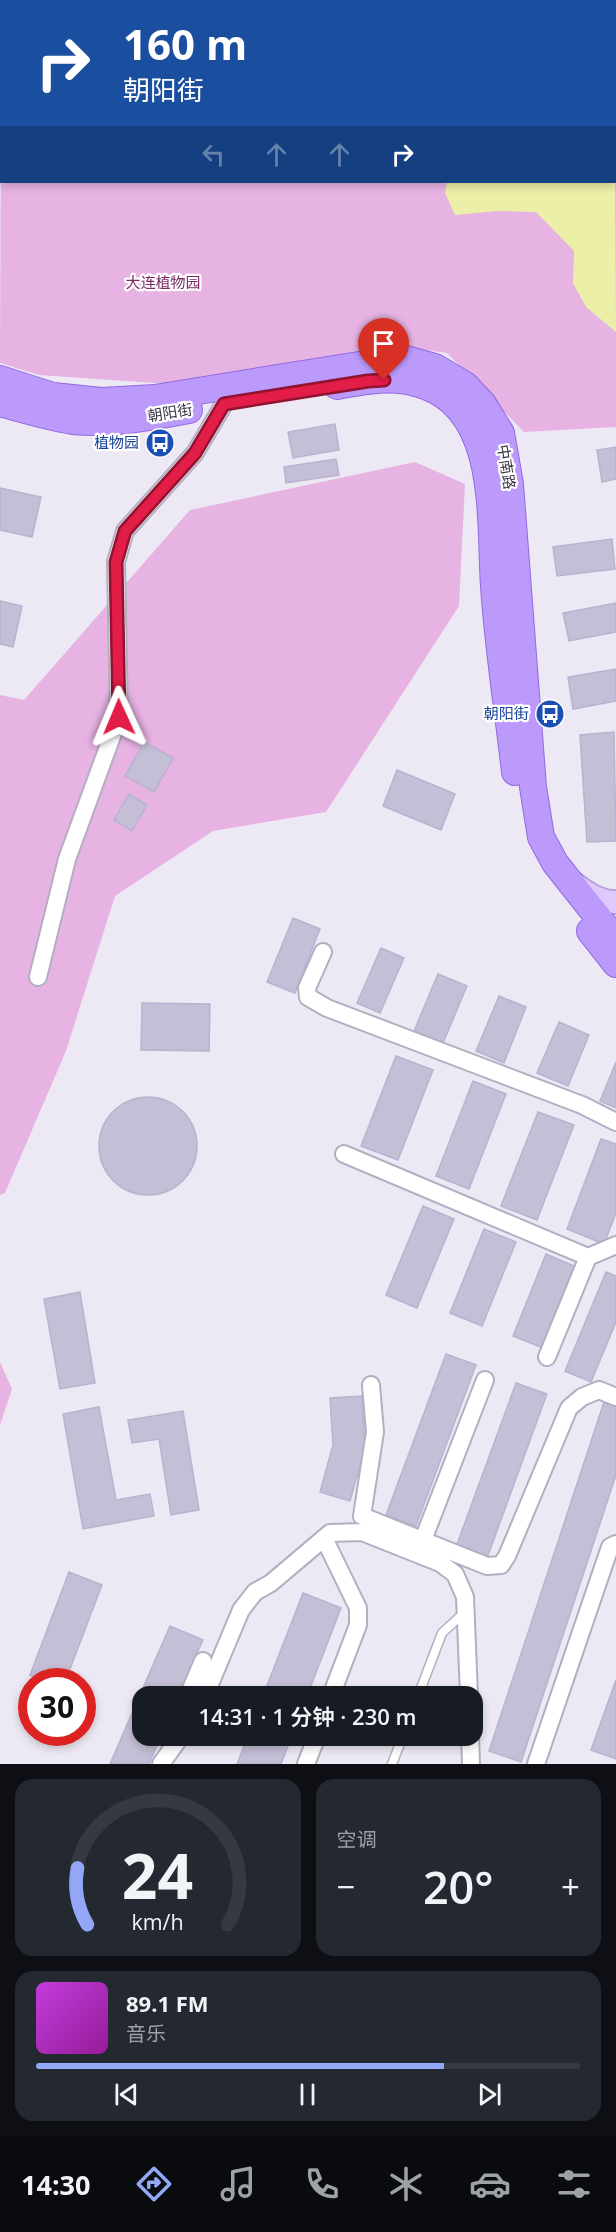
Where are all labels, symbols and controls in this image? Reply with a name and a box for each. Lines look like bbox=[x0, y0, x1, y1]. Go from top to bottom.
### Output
text: 160 m bbox=[123, 15, 247, 72]
icon: right bbox=[24, 24, 102, 102]
text: 朝阳街 bbox=[123, 71, 204, 108]
icon: left bbox=[197, 138, 230, 171]
icon: ahead bbox=[260, 138, 293, 171]
icon: ahead bbox=[323, 138, 356, 171]
icon: right bbox=[386, 138, 419, 171]
park label: 大连植物园 bbox=[125, 272, 201, 292]
pin bbox=[358, 318, 409, 380]
icon: arrive bbox=[367, 327, 400, 360]
street label: 朝阳街 bbox=[146, 399, 194, 425]
bus stop icon: 植物园 bbox=[144, 427, 176, 459]
place label: 植物园 bbox=[94, 432, 139, 452]
street label: 中南路 bbox=[494, 443, 520, 491]
position arrow bbox=[87, 685, 151, 749]
bus stop icon: 朝阳街 bbox=[534, 698, 566, 730]
place label: 朝阳街 bbox=[484, 703, 529, 723]
speed limit sign: 30 bbox=[18, 1668, 96, 1746]
text: 14:31 · 1 分钟 · 230 m bbox=[199, 1701, 417, 1731]
text: 空调 bbox=[337, 1826, 377, 1853]
text: 24 bbox=[122, 1832, 193, 1917]
text: 20° bbox=[423, 1856, 494, 1917]
text: − bbox=[337, 1864, 355, 1909]
text: + bbox=[561, 1864, 580, 1909]
text: km/h bbox=[132, 1907, 184, 1936]
text: 89.1 FM bbox=[126, 1988, 209, 2018]
text: 音乐 bbox=[126, 2020, 166, 2047]
icon: previous bbox=[110, 2078, 143, 2111]
icon: pause bbox=[291, 2078, 324, 2111]
icon: next bbox=[473, 2078, 506, 2111]
icon: directions bbox=[133, 2163, 175, 2205]
icon: music bbox=[217, 2163, 259, 2205]
icon: phone bbox=[301, 2163, 343, 2205]
icon: climate bbox=[385, 2163, 427, 2205]
icon: car bbox=[469, 2163, 511, 2205]
icon: filters bbox=[553, 2163, 595, 2205]
text: 14:30 bbox=[21, 2166, 90, 2203]

